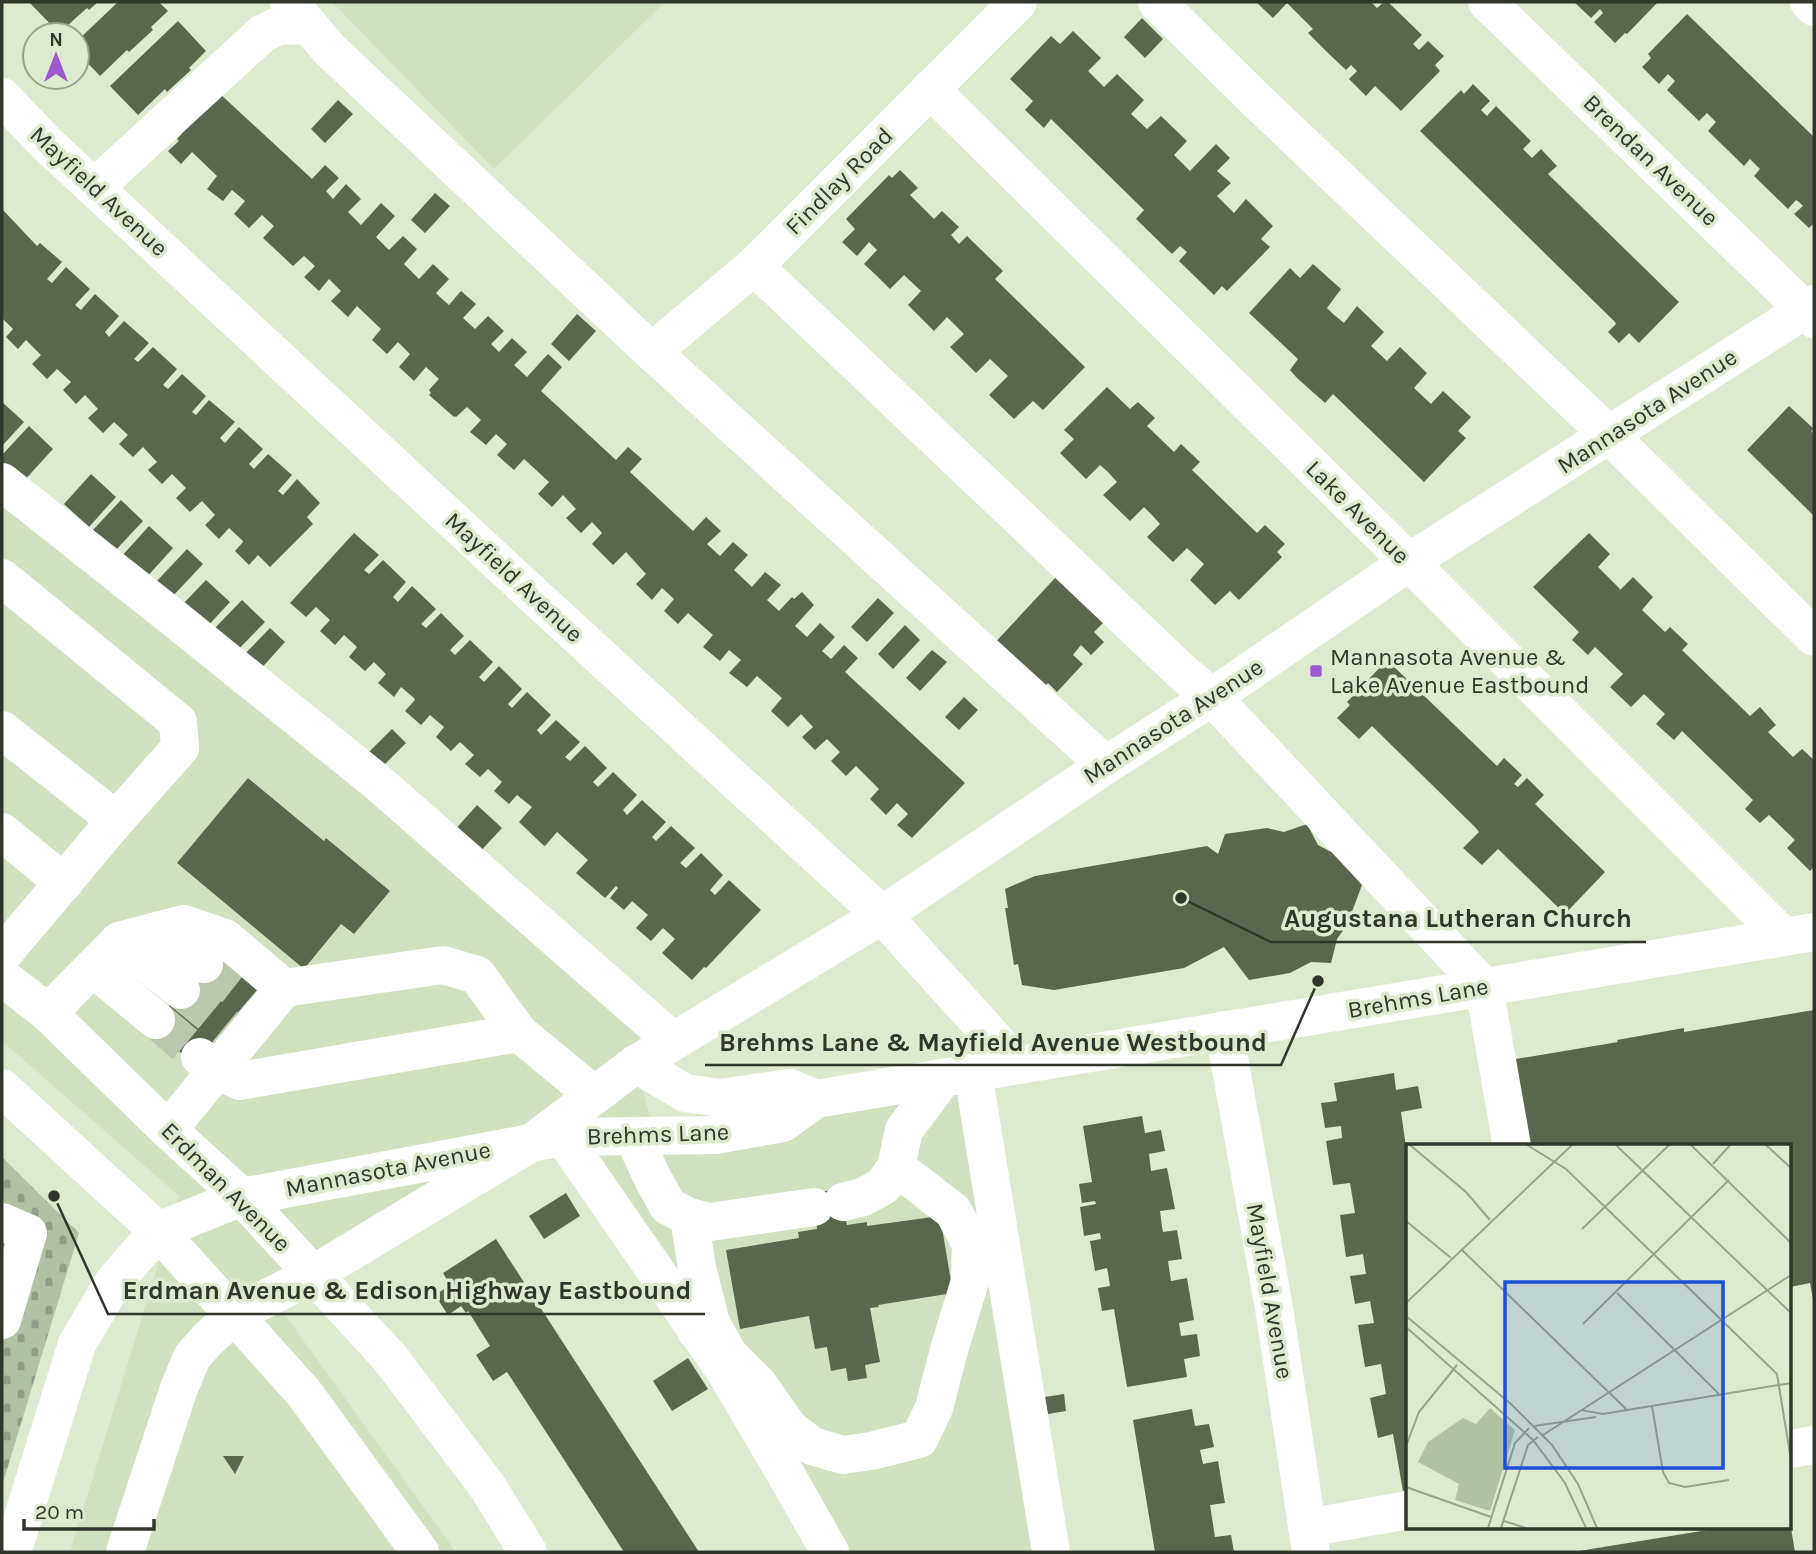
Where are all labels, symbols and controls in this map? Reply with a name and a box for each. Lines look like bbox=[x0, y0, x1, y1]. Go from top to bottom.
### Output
north arrow bbox=[21, 21, 91, 91]
text: N bbox=[49, 29, 63, 51]
street label: Brendan Avenue bbox=[1578, 88, 1724, 232]
street label: Mayfield Avenue bbox=[24, 120, 174, 262]
street label: Findlay Road bbox=[779, 121, 899, 241]
street label: Mannasota Avenue bbox=[1552, 343, 1742, 479]
street label: Lake Avenue bbox=[1300, 454, 1416, 570]
street label: Mayfield Avenue bbox=[439, 506, 589, 648]
place label: Mannasota Avenue & Lake Avenue Eastbound bbox=[1330, 643, 1590, 699]
street label: Mannasota Avenue bbox=[1078, 653, 1268, 789]
marker: Mannasota Avenue & Lake Avenue Eastbound bbox=[1308, 663, 1324, 679]
callout: Augustana Lutheran Church bbox=[1271, 895, 1646, 942]
text: Augustana Lutheran Church bbox=[1284, 903, 1632, 934]
street label: Brehms Lane bbox=[1345, 972, 1491, 1024]
callout: Brehms Lane & Mayfield Avenue Westbound bbox=[705, 1018, 1281, 1065]
text: Brehms Lane & Mayfield Avenue Westbound bbox=[719, 1027, 1267, 1058]
street label: Erdman Avenue bbox=[156, 1117, 296, 1257]
street label: Brehms Lane bbox=[586, 1118, 730, 1150]
street label: Mannasota Avenue bbox=[283, 1135, 493, 1203]
inset map bbox=[1406, 1144, 1792, 1530]
street label: Mayfield Avenue bbox=[1241, 1201, 1299, 1381]
callout: Erdman Avenue & Edison Highway Eastbound bbox=[108, 1267, 705, 1314]
text: Erdman Avenue & Edison Highway Eastbound bbox=[123, 1275, 691, 1306]
scale bar bbox=[24, 1488, 154, 1532]
text: 20 m bbox=[35, 1500, 84, 1524]

